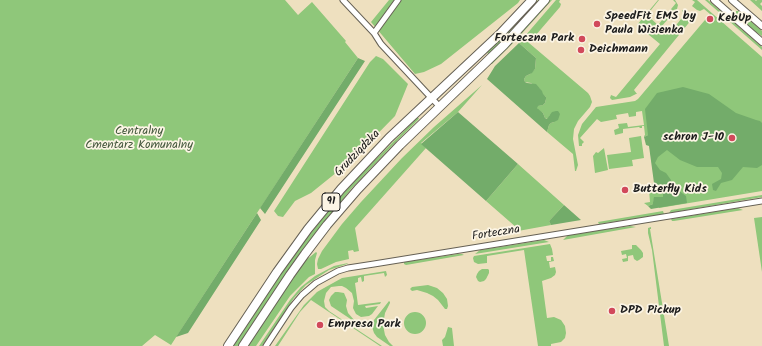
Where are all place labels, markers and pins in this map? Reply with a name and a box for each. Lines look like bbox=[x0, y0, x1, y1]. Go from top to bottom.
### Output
place label: SpeedFit EMS by Paula Wisienka bbox=[605, 10, 696, 38]
place label: KebUp bbox=[718, 12, 751, 26]
marker: KebUp bbox=[705, 14, 715, 24]
marker: SpeedFit EMS by Paula Wisienka bbox=[592, 19, 602, 29]
place label: Forteczna Park bbox=[494, 32, 574, 46]
marker: Forteczna Park bbox=[577, 34, 587, 44]
place label: Deichmann bbox=[589, 43, 648, 57]
marker: Deichmann bbox=[576, 45, 586, 55]
place label: schron J-10 bbox=[663, 131, 724, 145]
marker: schron J-10 bbox=[727, 133, 737, 143]
place label: Butterfly Kids bbox=[633, 183, 707, 197]
marker: Butterfly Kids bbox=[620, 185, 630, 195]
place label: DPD Pickup bbox=[620, 304, 681, 318]
marker: DPD Pickup bbox=[607, 306, 617, 316]
place label: Empresa Park bbox=[328, 318, 400, 332]
marker: Empresa Park bbox=[315, 320, 325, 330]

